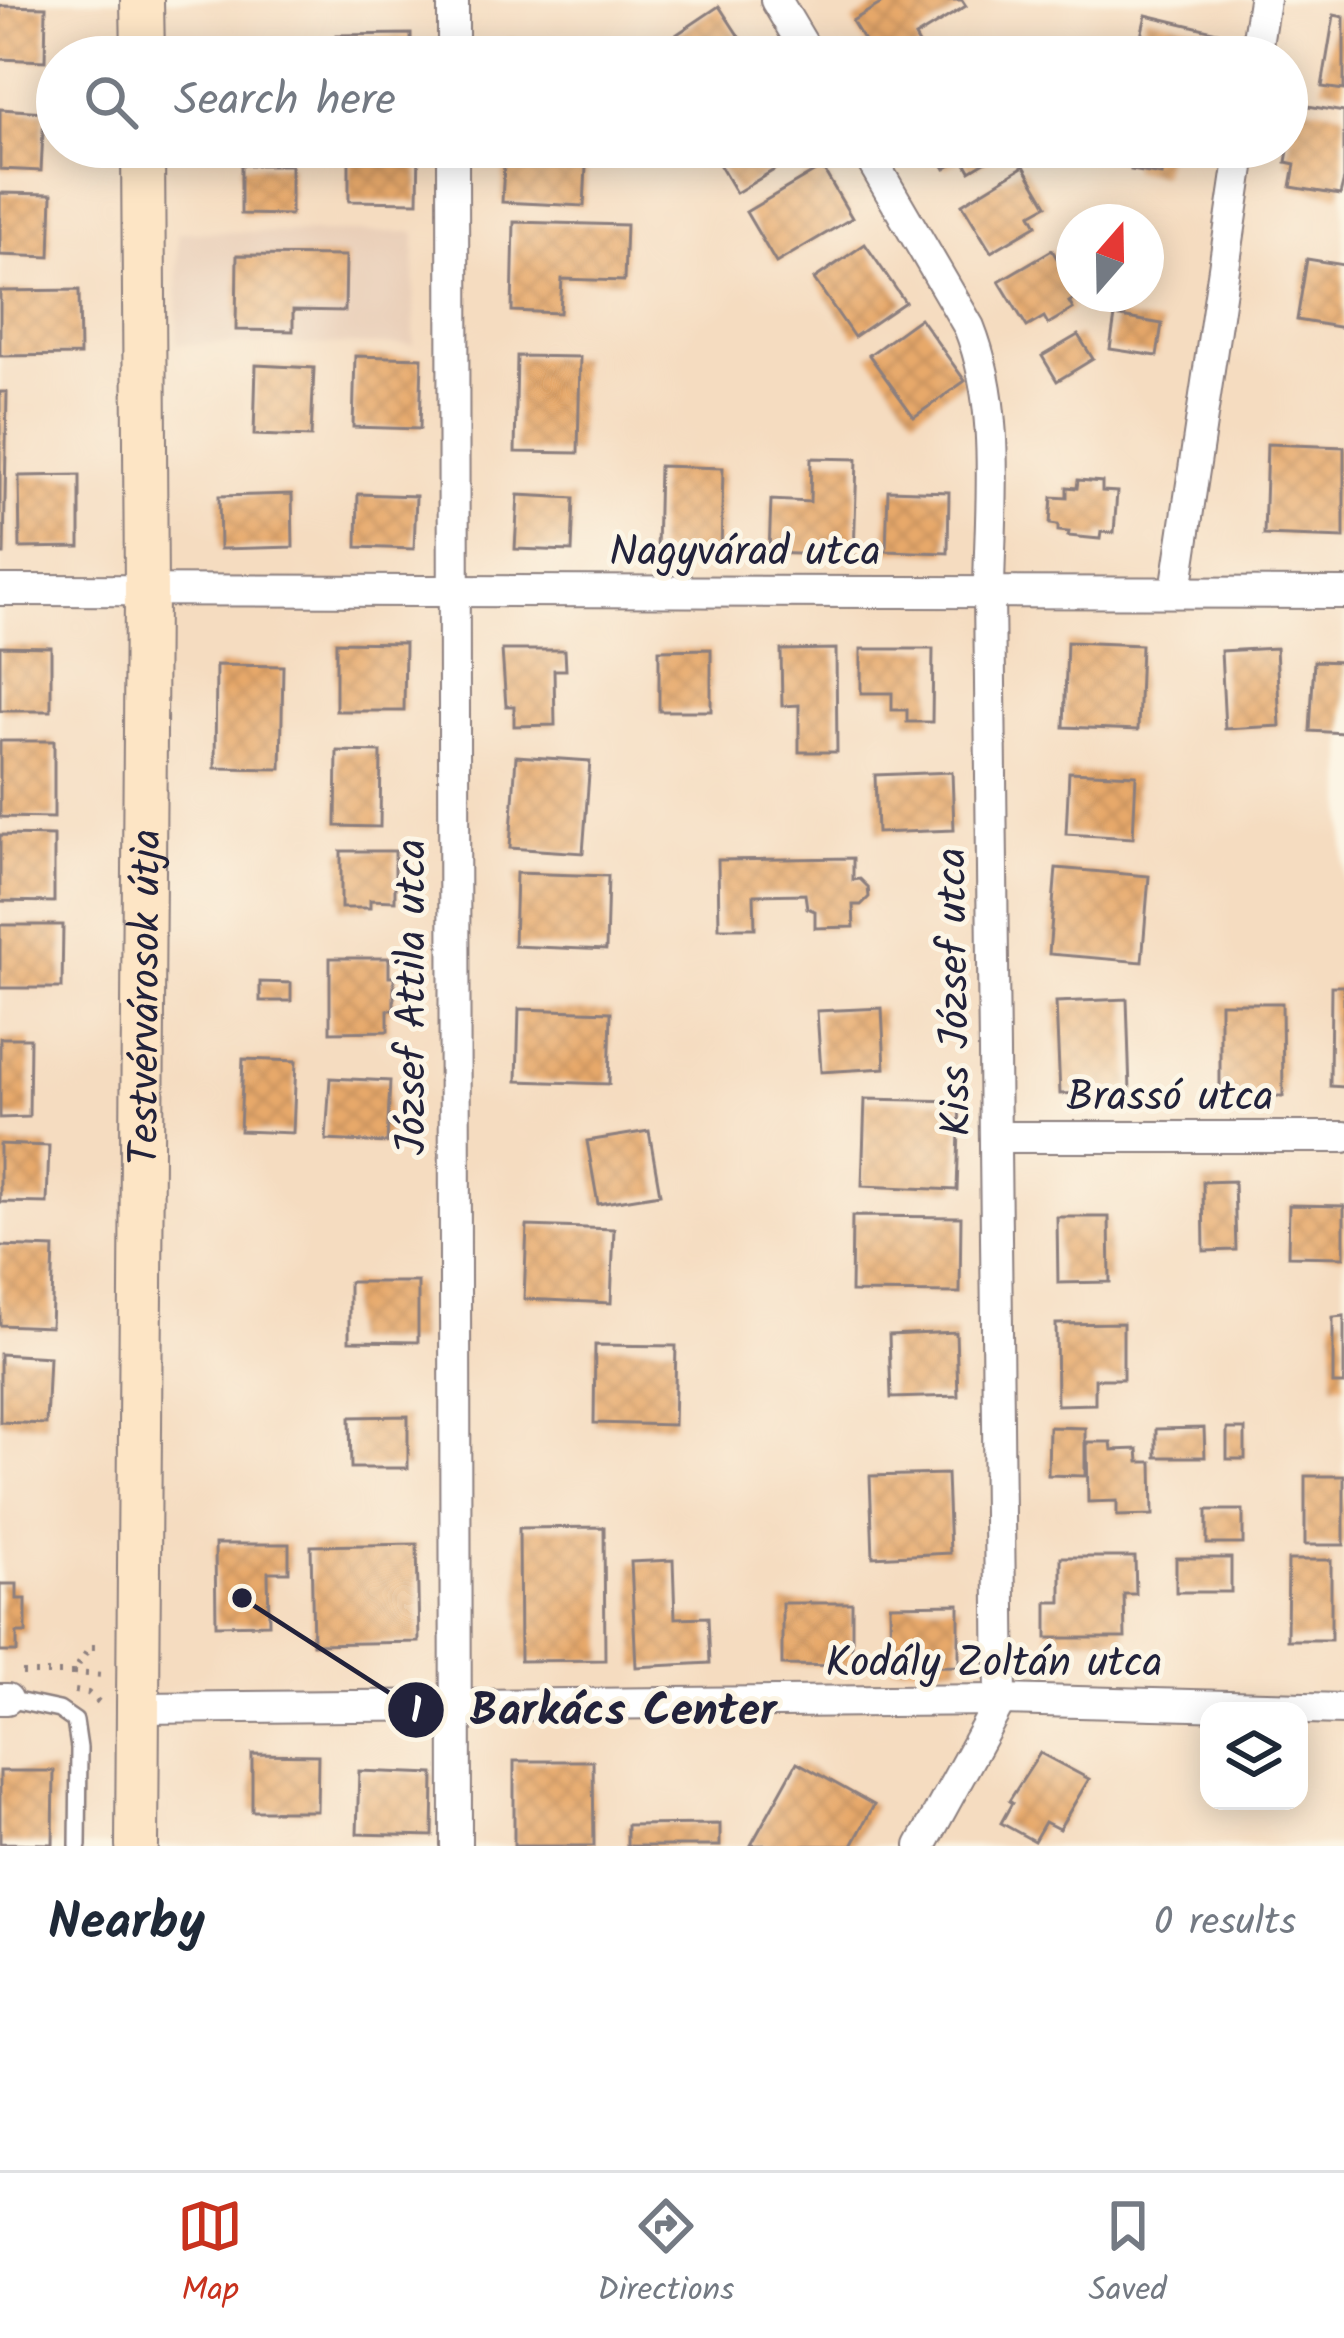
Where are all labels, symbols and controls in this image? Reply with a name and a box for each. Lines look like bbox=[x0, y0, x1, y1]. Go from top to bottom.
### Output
search box bbox=[36, 36, 1308, 168]
text: Search here bbox=[174, 66, 396, 138]
icon: search bbox=[78, 69, 144, 135]
north arrow bbox=[1056, 204, 1164, 312]
street label: Nagyvárad utca bbox=[609, 520, 881, 587]
street label: Testvérvárosok útja bbox=[112, 829, 181, 1165]
street label: József Attila utca bbox=[380, 839, 447, 1155]
street label: Kiss József utca bbox=[919, 847, 992, 1137]
street label: Brassó utca bbox=[1067, 1065, 1273, 1132]
street label: Kodály Zoltán utca bbox=[826, 1631, 1162, 1698]
callout: Barkács Center bbox=[386, 1669, 800, 1750]
text: Barkács Center bbox=[470, 1677, 778, 1749]
text: 1 bbox=[411, 1684, 422, 1741]
map controls bbox=[1200, 1702, 1308, 1810]
button: layers bbox=[1200, 1702, 1308, 1810]
text: Nearby bbox=[48, 1884, 205, 1965]
text: 0 results bbox=[1154, 1893, 1296, 1955]
tab: Map bbox=[177, 2193, 243, 2318]
tab: Directions bbox=[597, 2193, 734, 2318]
tab: Saved bbox=[1089, 2193, 1167, 2318]

